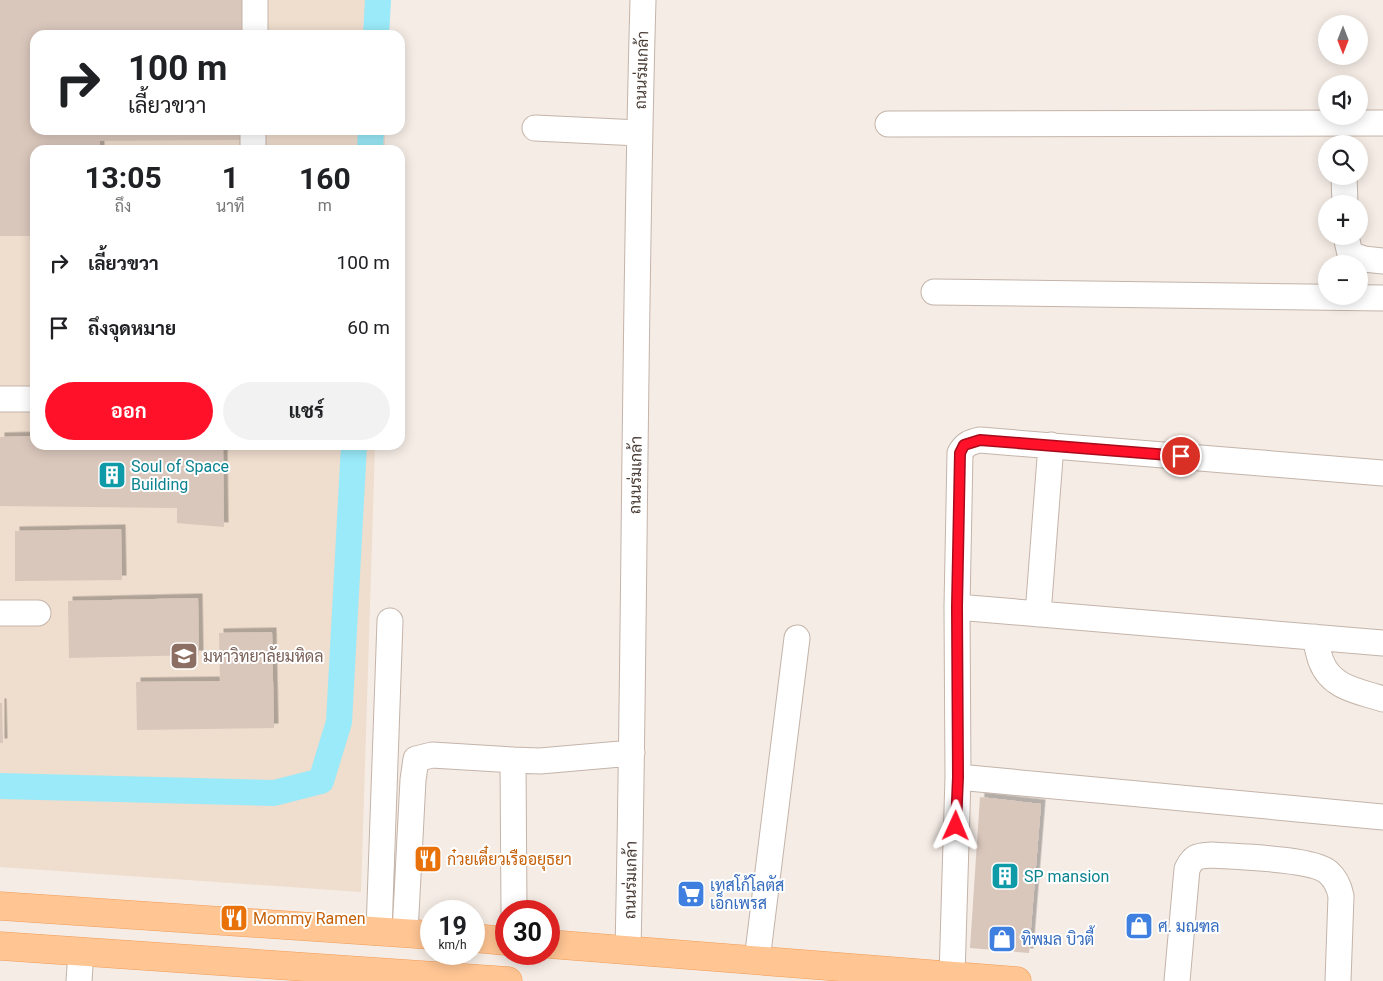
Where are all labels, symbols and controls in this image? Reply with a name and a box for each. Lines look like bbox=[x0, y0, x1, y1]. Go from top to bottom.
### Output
north arrow bbox=[1318, 15, 1368, 65]
map controls bbox=[1318, 15, 1368, 305]
street label: ถนนร่มเกล้า bbox=[630, 30, 652, 110]
text: 100 m bbox=[128, 48, 227, 89]
icon: right bbox=[45, 50, 110, 115]
button: sound bbox=[1318, 75, 1368, 125]
text: เลี้ยวขวา bbox=[128, 93, 206, 118]
button: search bbox=[1318, 135, 1368, 185]
text: 13:05 bbox=[84, 160, 162, 195]
text: 1 bbox=[222, 160, 239, 195]
text: 160 bbox=[299, 161, 351, 196]
button: + bbox=[1318, 195, 1368, 245]
text: m bbox=[318, 196, 332, 215]
text: ถึง bbox=[115, 197, 131, 216]
text: นาที bbox=[216, 197, 245, 216]
icon: right bbox=[45, 249, 73, 277]
text: 100 m bbox=[337, 251, 390, 274]
text: เลี้ยวขวา bbox=[88, 252, 159, 275]
button: − bbox=[1318, 255, 1368, 305]
icon: arrive bbox=[45, 314, 73, 342]
text: 60 m bbox=[347, 316, 390, 339]
text: ถึงจุดหมาย bbox=[88, 317, 176, 340]
button: ออก bbox=[45, 382, 213, 440]
button: แชร์ bbox=[223, 382, 390, 440]
pin bbox=[1160, 435, 1202, 477]
street label: ถนนร่มเกล้า bbox=[624, 436, 646, 514]
icon: arrive bbox=[1167, 442, 1195, 470]
place label: Soul of Space Building bbox=[131, 457, 229, 494]
building icon: Soul of Space Building bbox=[97, 460, 127, 490]
school or university icon: มหาวิทยาลัยมหิดล bbox=[169, 641, 199, 671]
place label: มหาวิทยาลัยมหิดล bbox=[203, 646, 324, 666]
position arrow bbox=[929, 799, 981, 851]
street label: ถนนร่มเกล้า bbox=[619, 841, 641, 919]
restaurant icon: ก๋วยเตี๋ยวเรืออยุธยา bbox=[413, 844, 443, 874]
place label: ก๋วยเตี๋ยวเรืออยุธยา bbox=[447, 845, 572, 871]
building icon: SP mansion bbox=[990, 861, 1020, 891]
place label: SP mansion bbox=[1024, 867, 1109, 886]
place label: เทสโก้โลตัส เอ็กเพรส bbox=[710, 874, 784, 913]
supermarket icon: เทสโก้โลตัส เอ็กเพรส bbox=[676, 879, 706, 909]
speed limit sign: 30 bbox=[495, 900, 560, 965]
restaurant icon: Mommy Ramen bbox=[219, 903, 249, 933]
place label: Mommy Ramen bbox=[253, 909, 366, 928]
shop icon: ศ. มณฑล bbox=[1124, 911, 1154, 941]
text: 19 bbox=[438, 912, 467, 941]
place label: ศ. มณฑล bbox=[1158, 917, 1220, 936]
shop icon: ทิพมล บิวตี้ bbox=[987, 924, 1017, 954]
place label: ทิพมล บิวตี้ bbox=[1021, 925, 1095, 949]
text: km/h bbox=[438, 938, 467, 952]

